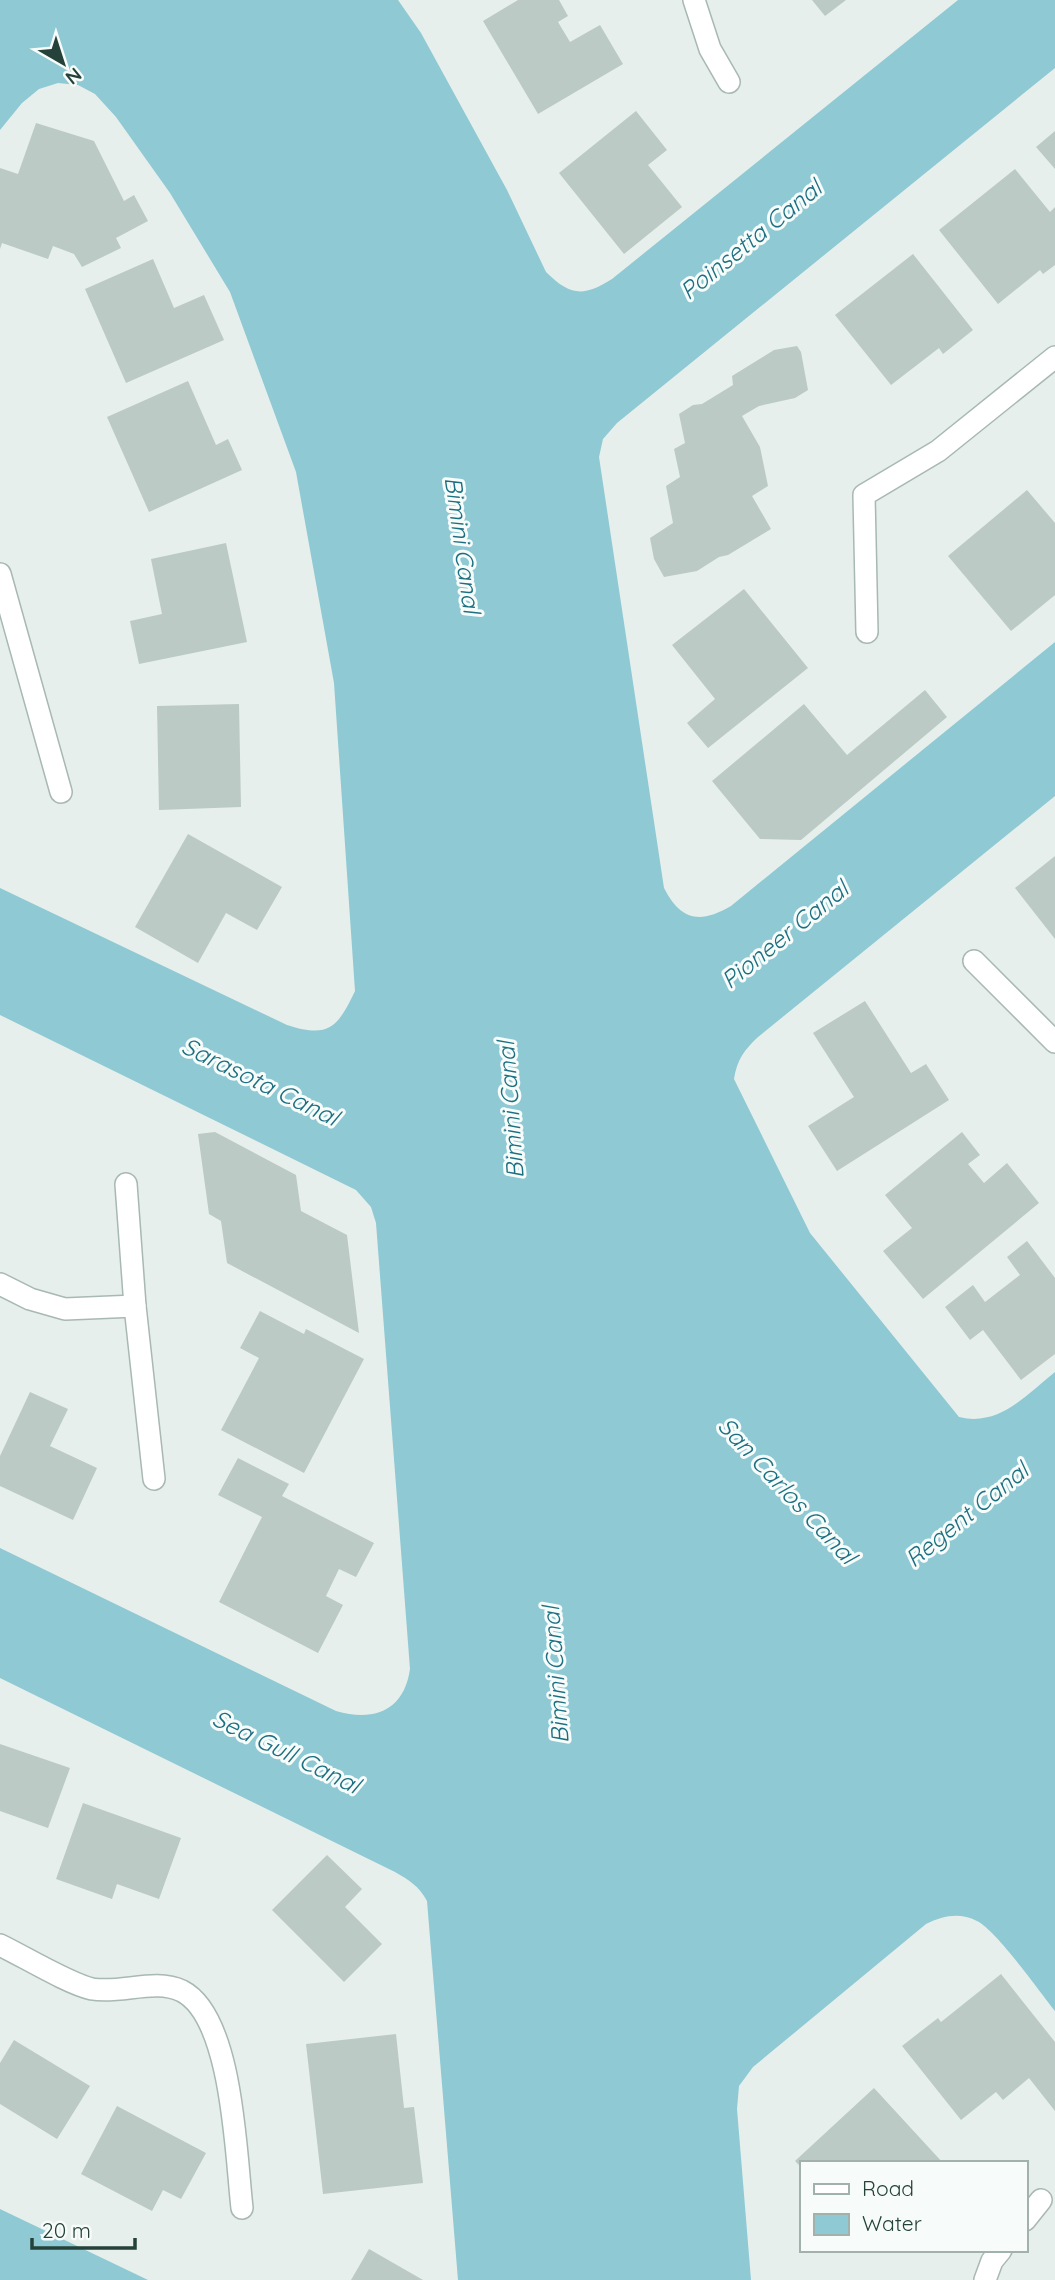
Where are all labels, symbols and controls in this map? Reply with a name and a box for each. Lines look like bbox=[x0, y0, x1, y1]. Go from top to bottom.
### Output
north arrow bbox=[28, 28, 98, 98]
text: N bbox=[61, 62, 87, 90]
water label: Poinsetta Canal bbox=[673, 171, 829, 306]
water label: Bimini Canal bbox=[439, 475, 488, 617]
water label: Pioneer Canal bbox=[715, 872, 856, 995]
water label: Sarasota Canal bbox=[177, 1030, 346, 1133]
water label: Bimini Canal bbox=[490, 1038, 530, 1180]
water label: San Carlos Canal bbox=[712, 1411, 865, 1572]
water label: Regent Canal bbox=[899, 1454, 1036, 1573]
water label: Bimini Canal bbox=[535, 1603, 575, 1745]
water label: Sea Gull Canal bbox=[208, 1702, 367, 1801]
legend bbox=[800, 2161, 1027, 2252]
text: Road bbox=[862, 2175, 914, 2201]
scale bar bbox=[32, 2206, 135, 2250]
text: Water bbox=[862, 2210, 922, 2236]
text: 20 m bbox=[42, 2217, 91, 2243]

